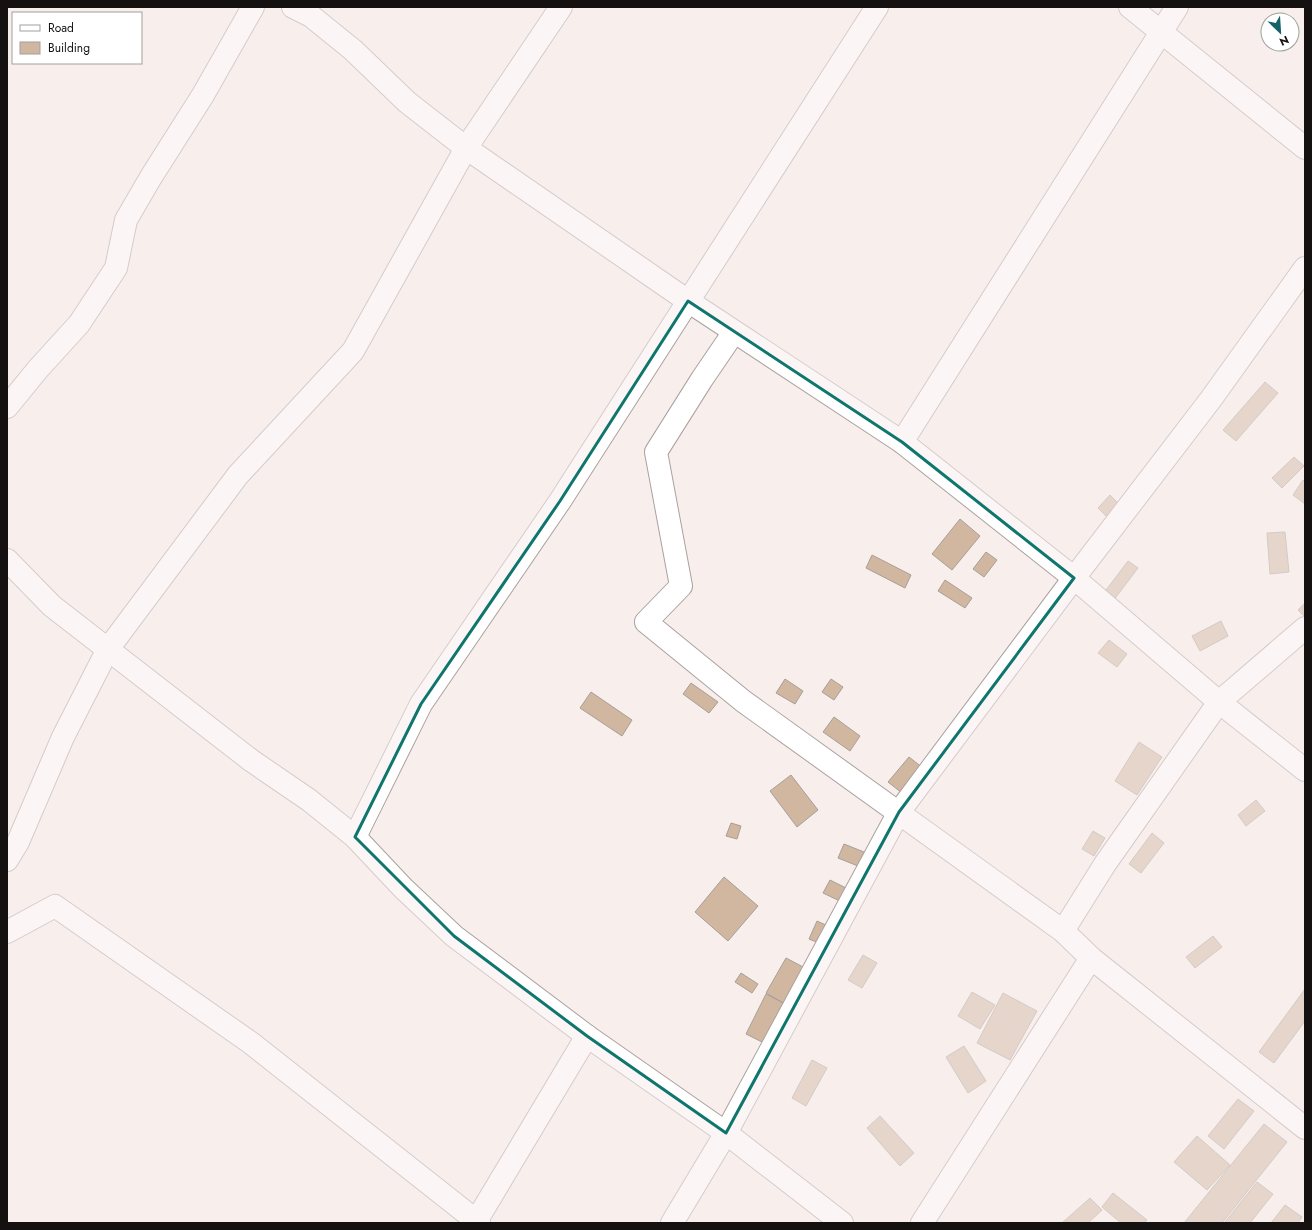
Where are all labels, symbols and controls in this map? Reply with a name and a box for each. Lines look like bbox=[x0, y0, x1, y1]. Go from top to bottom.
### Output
legend bbox=[12, 12, 142, 64]
north arrow bbox=[1260, 12, 1300, 52]
text: Road bbox=[48, 19, 74, 37]
text: N bbox=[1277, 32, 1292, 50]
text: Building bbox=[48, 39, 90, 57]

